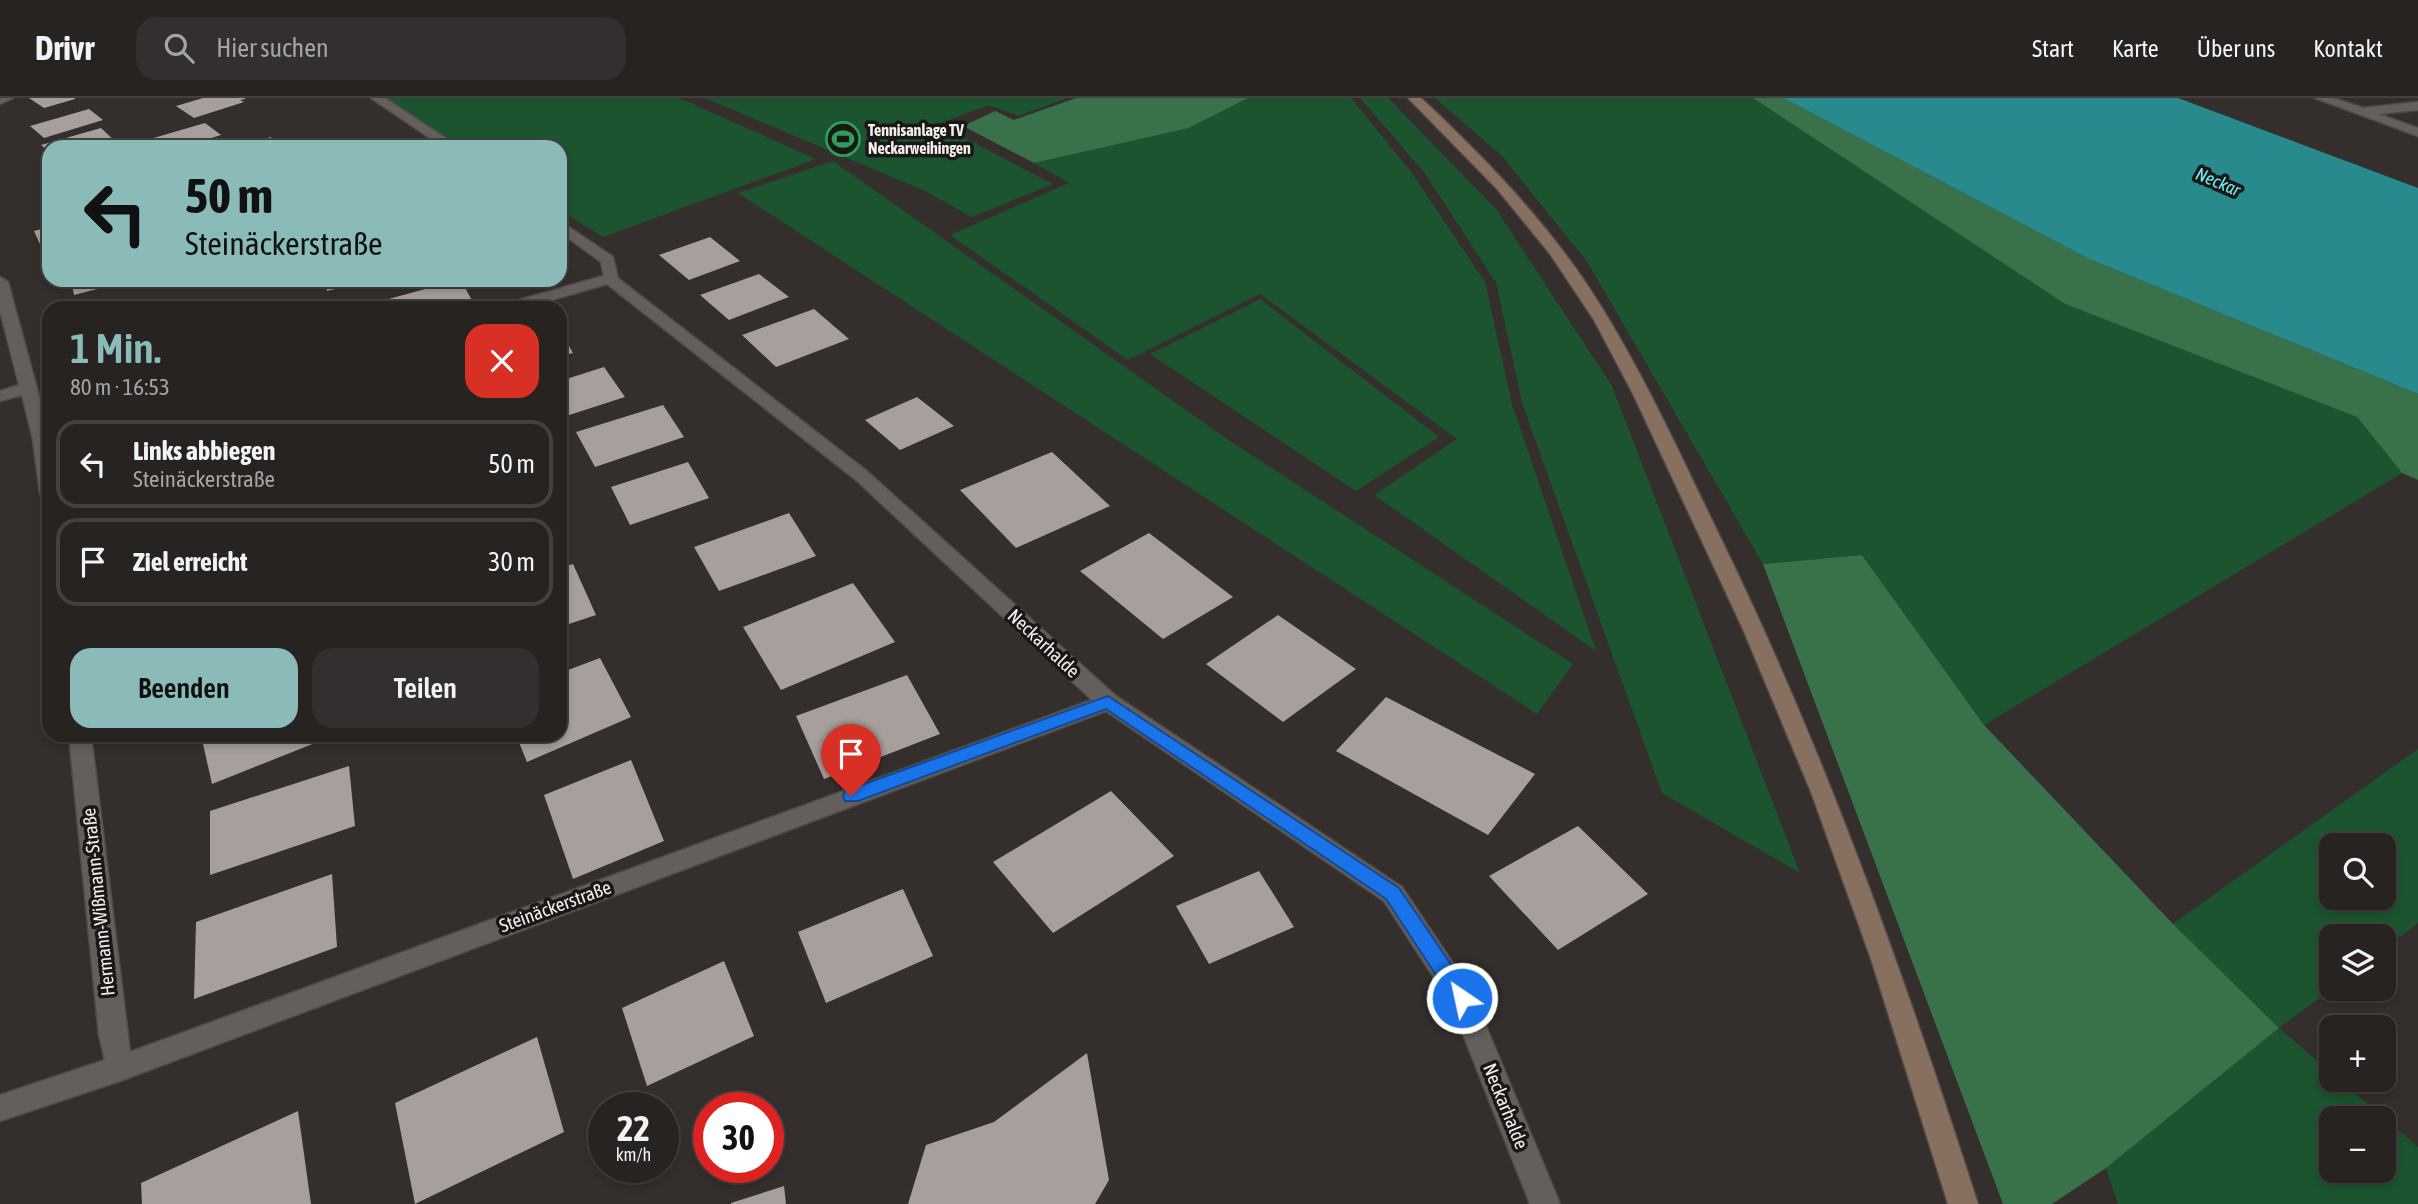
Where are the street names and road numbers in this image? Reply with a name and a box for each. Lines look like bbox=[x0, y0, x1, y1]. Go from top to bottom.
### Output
street label: Neckarhalde bbox=[1004, 604, 1084, 682]
street label: Hermann-Wißmann-Straße bbox=[77, 807, 119, 997]
street label: Steinäckerstraße bbox=[496, 876, 614, 936]
street label: Neckarhalde bbox=[1479, 1060, 1533, 1152]

